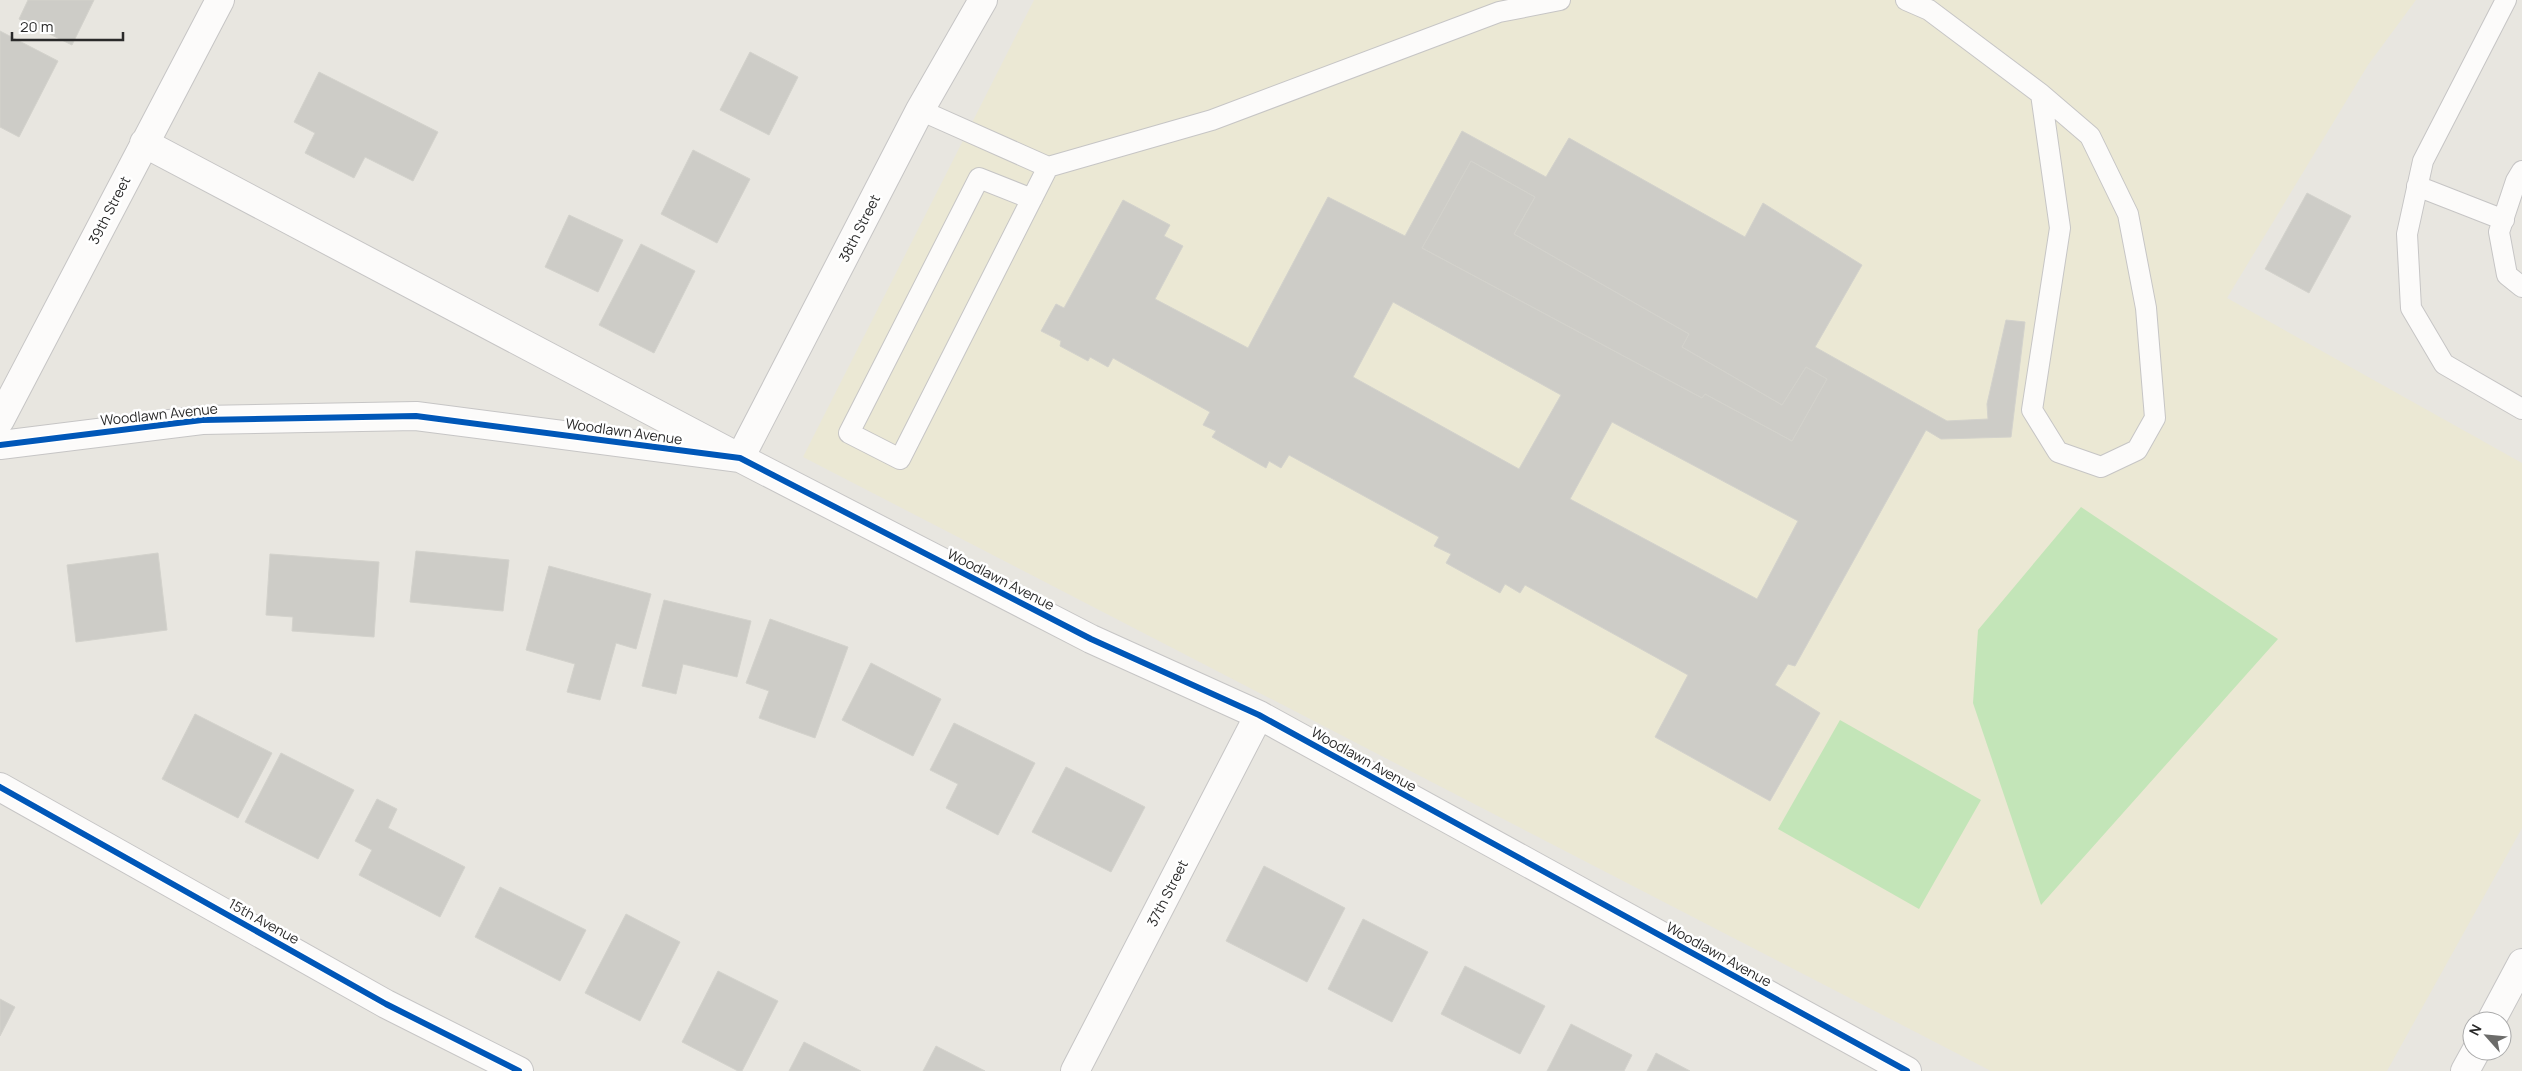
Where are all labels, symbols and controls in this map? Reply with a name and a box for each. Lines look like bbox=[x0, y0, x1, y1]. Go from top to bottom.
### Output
scale bar bbox=[12, 10, 124, 42]
text: 20 m bbox=[20, 16, 53, 37]
street label: 39th Street bbox=[84, 172, 134, 247]
street label: 38th Street bbox=[834, 191, 884, 265]
street label: Woodlawn Avenue bbox=[99, 398, 219, 430]
street label: Woodlawn Avenue bbox=[564, 413, 684, 449]
street label: Woodlawn Avenue bbox=[944, 544, 1058, 614]
street label: Woodlawn Avenue bbox=[1308, 722, 1420, 796]
street label: 37th Street bbox=[1142, 856, 1192, 930]
street label: 15th Avenue bbox=[225, 894, 303, 948]
street label: Woodlawn Avenue bbox=[1663, 917, 1775, 991]
north arrow bbox=[2462, 1011, 2512, 1061]
text: N bbox=[2464, 1021, 2486, 1039]

